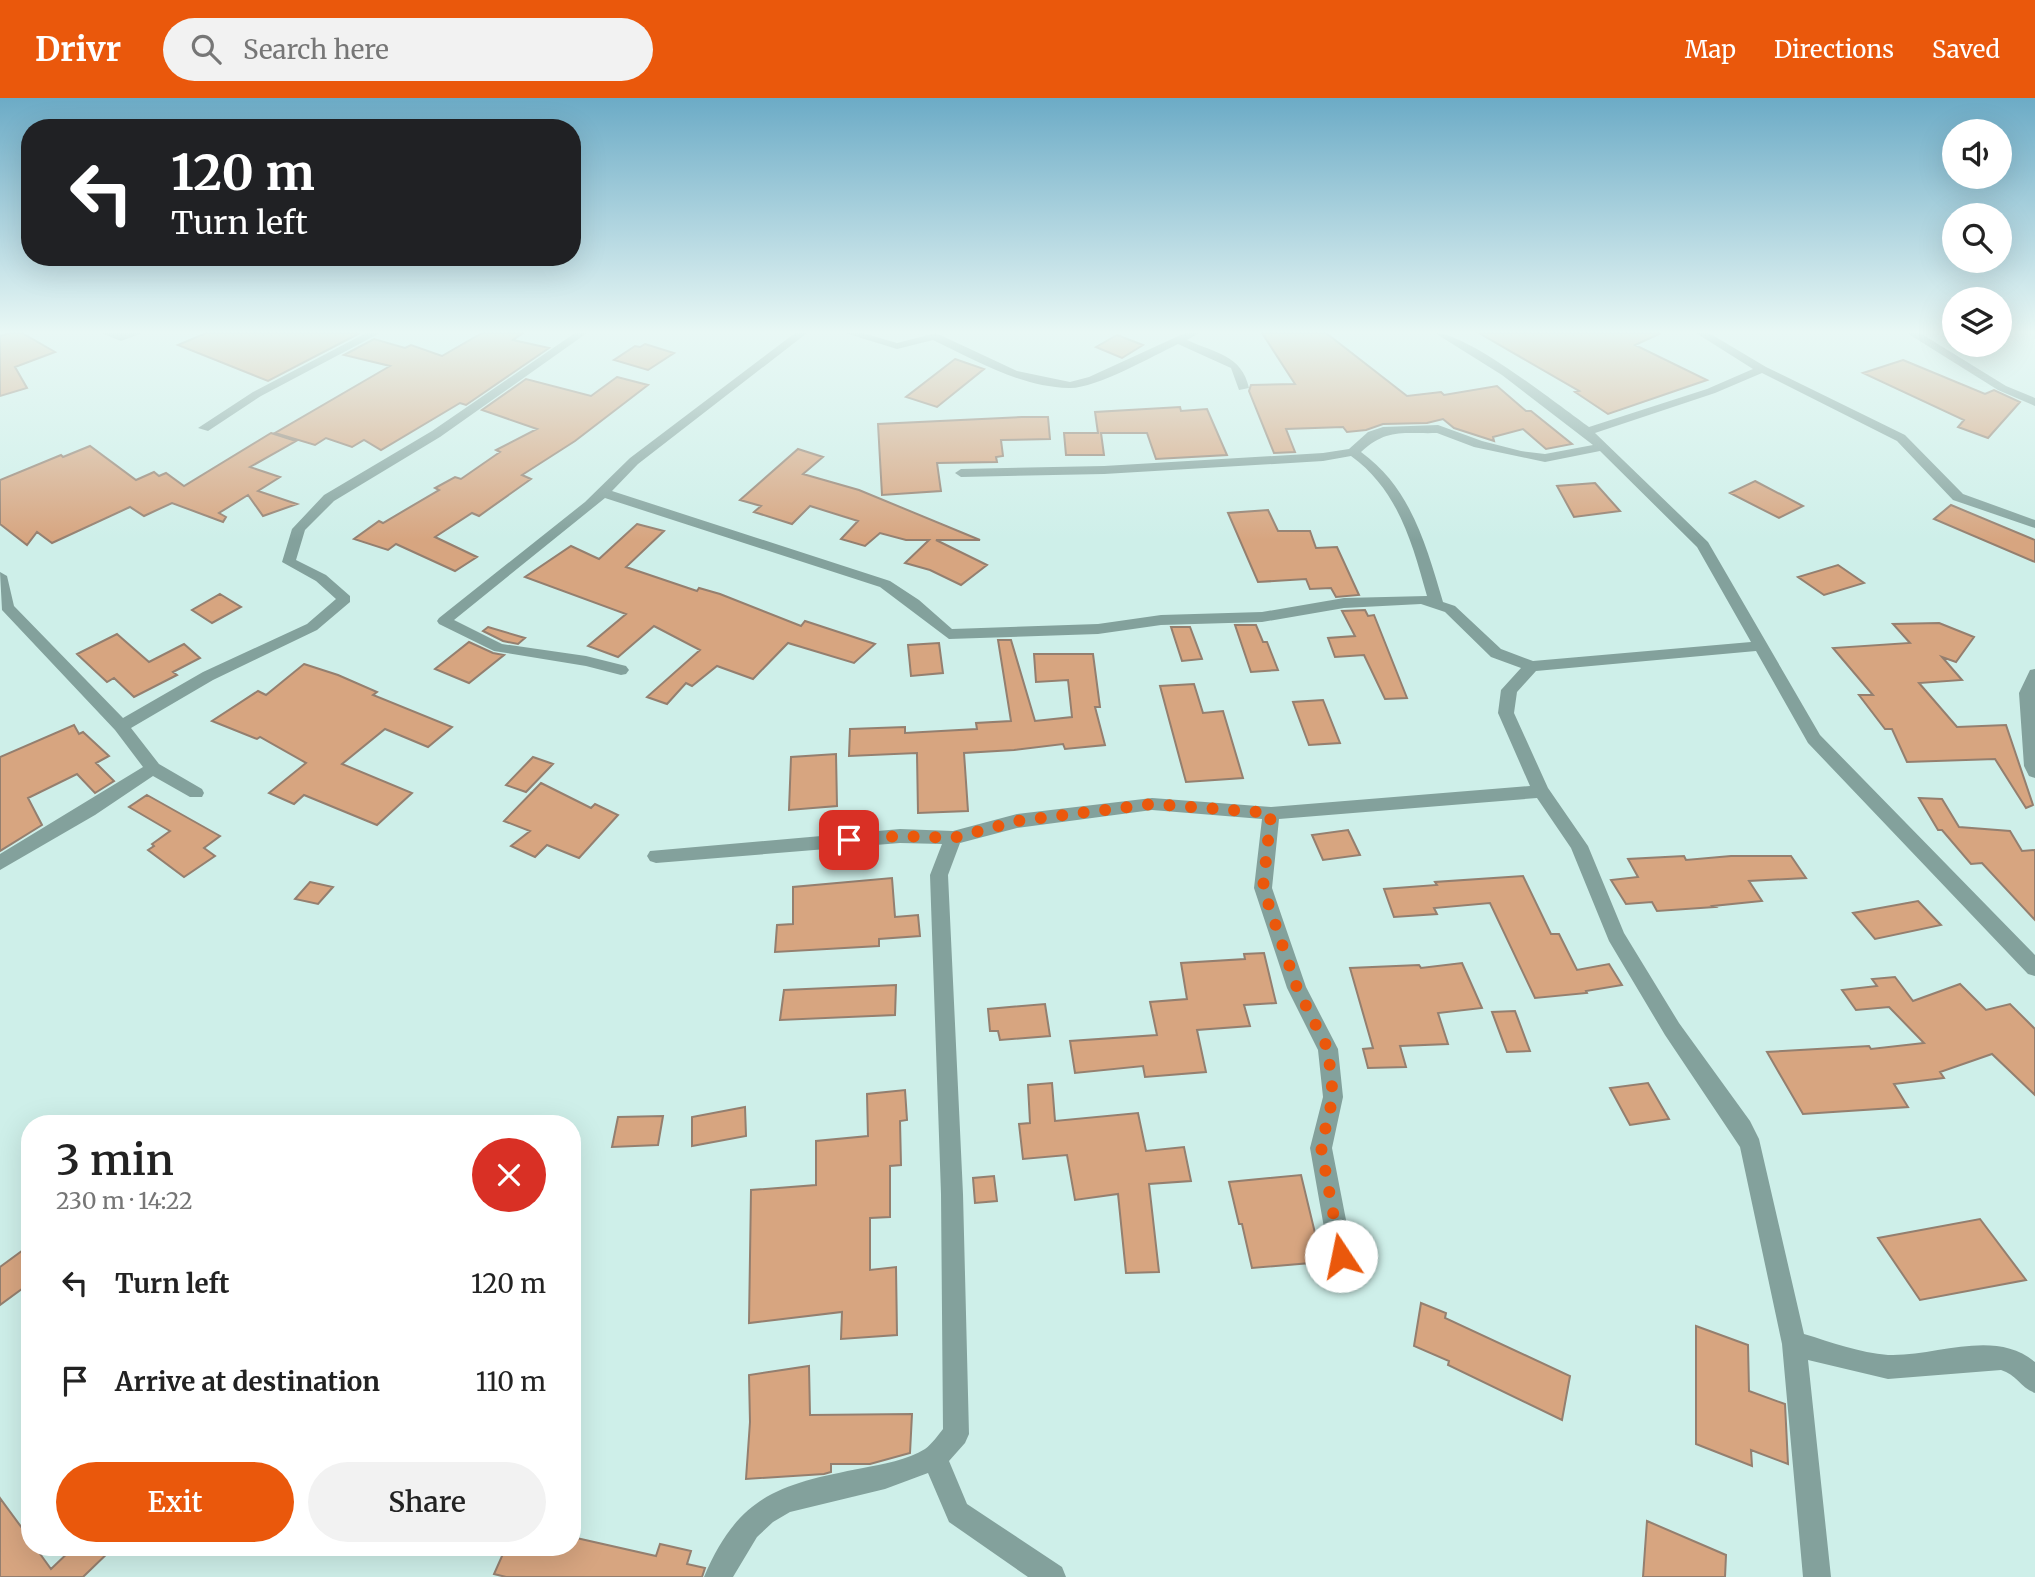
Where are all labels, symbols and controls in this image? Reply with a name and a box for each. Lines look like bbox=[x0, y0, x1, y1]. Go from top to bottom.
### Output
search box bbox=[163, 18, 653, 81]
text: Drivr bbox=[35, 29, 121, 70]
icon: search bbox=[187, 30, 225, 68]
text: Search here bbox=[243, 33, 389, 66]
text: Map bbox=[1685, 34, 1736, 65]
text: Directions bbox=[1774, 34, 1894, 65]
text: Saved bbox=[1932, 34, 2000, 65]
map controls bbox=[1942, 119, 2012, 357]
button: sound bbox=[1942, 119, 2012, 189]
text: 120 m bbox=[171, 142, 315, 203]
icon: left bbox=[56, 147, 147, 238]
text: Turn left bbox=[171, 203, 308, 243]
button: search bbox=[1942, 203, 2012, 273]
button: layers bbox=[1942, 287, 2012, 357]
pin bbox=[819, 810, 879, 870]
icon: arrive bbox=[830, 821, 868, 859]
text: 3 min bbox=[56, 1134, 174, 1186]
button: close bbox=[472, 1138, 546, 1212]
text: 230 m · 14:22 bbox=[56, 1186, 193, 1215]
position arrow bbox=[1304, 1219, 1378, 1293]
icon: left bbox=[56, 1264, 94, 1302]
text: Turn left bbox=[115, 1267, 229, 1300]
text: 120 m bbox=[471, 1267, 546, 1300]
icon: arrive bbox=[56, 1362, 94, 1400]
text: Arrive at destination bbox=[115, 1365, 380, 1398]
text: 110 m bbox=[476, 1365, 546, 1398]
button: Exit bbox=[56, 1462, 294, 1542]
button: Share bbox=[308, 1462, 546, 1542]

